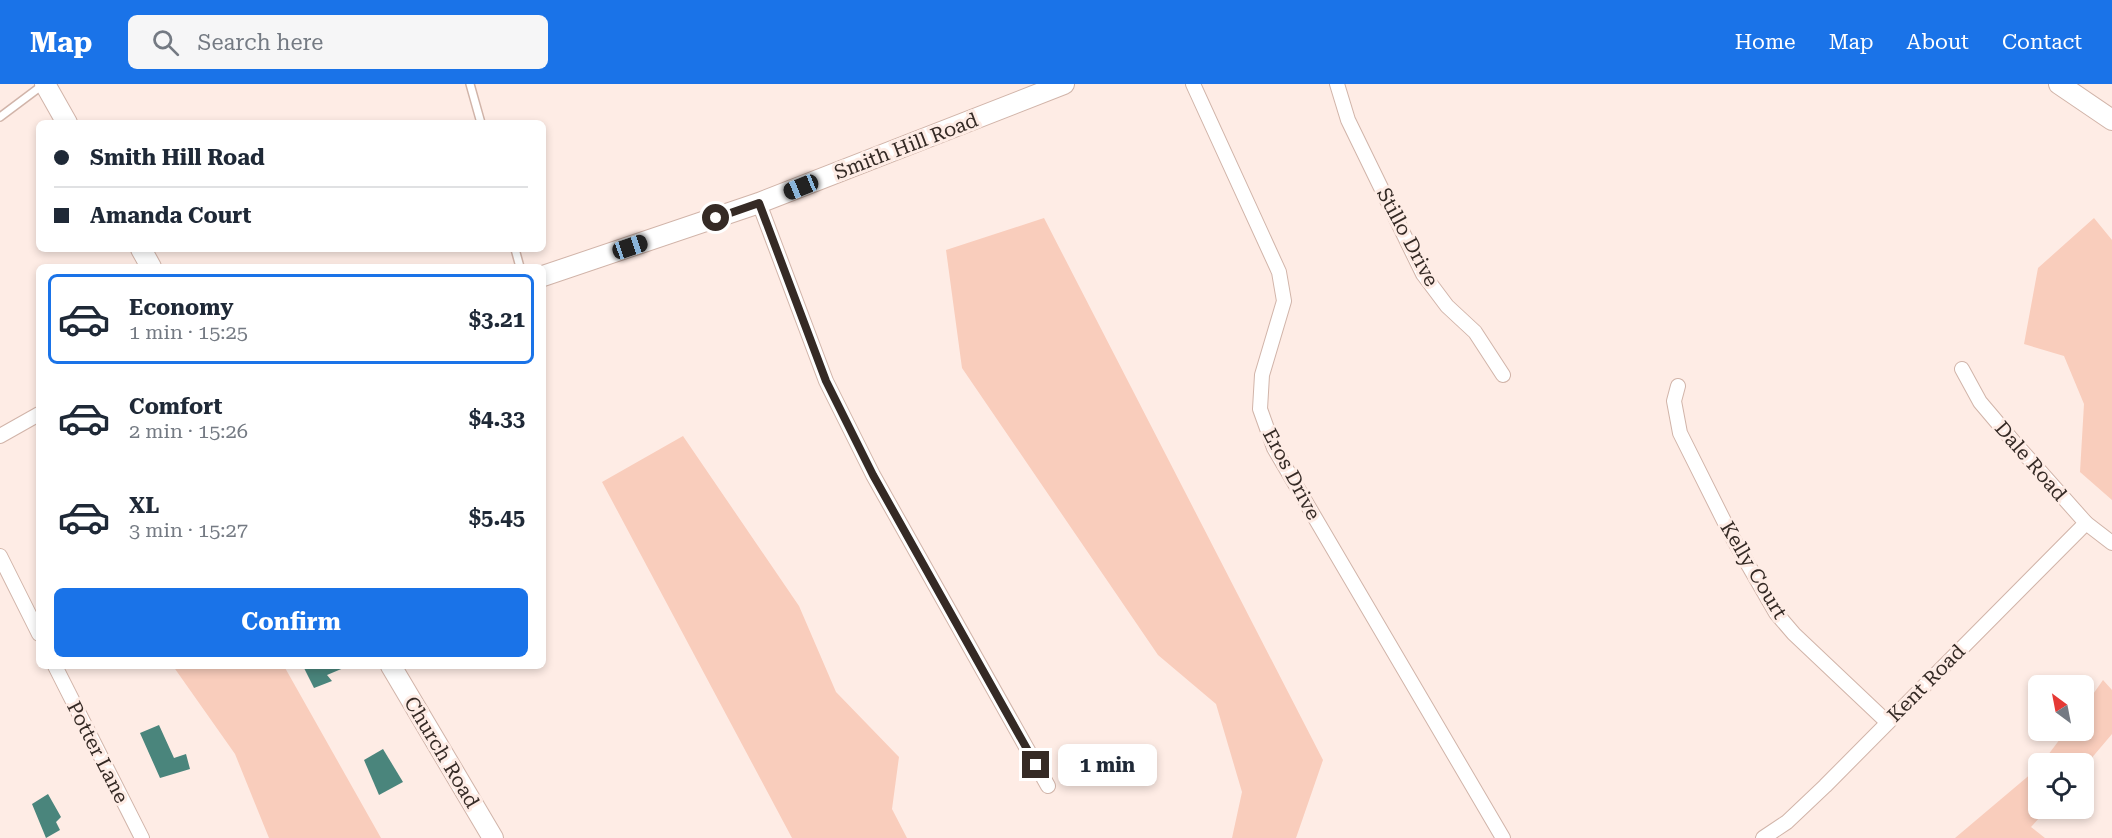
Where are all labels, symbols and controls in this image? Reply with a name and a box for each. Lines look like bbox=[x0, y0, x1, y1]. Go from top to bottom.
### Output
search box bbox=[128, 15, 548, 69]
text: Map bbox=[30, 26, 92, 59]
icon: search bbox=[149, 26, 182, 59]
text: Search here bbox=[197, 30, 323, 55]
text: Home bbox=[1735, 30, 1796, 54]
text: Map bbox=[1829, 30, 1874, 54]
text: About bbox=[1907, 30, 1969, 54]
text: Contact bbox=[2002, 30, 2082, 54]
street label: Smith Hill Road bbox=[831, 107, 981, 184]
text: Smith Hill Road bbox=[90, 145, 265, 170]
car bbox=[781, 172, 821, 202]
street label: Stillo Drive bbox=[1372, 184, 1444, 290]
text: Amanda Court bbox=[90, 203, 252, 228]
route start bbox=[702, 204, 729, 231]
car bbox=[610, 233, 650, 261]
icon: car bbox=[57, 292, 111, 346]
text: Economy bbox=[129, 295, 233, 320]
text: $3.21 bbox=[469, 307, 525, 332]
text: 1 min · 15:25 bbox=[129, 320, 248, 344]
icon: car bbox=[57, 391, 111, 445]
text: Comfort bbox=[129, 394, 222, 419]
text: $4.33 bbox=[469, 406, 525, 431]
street label: Dale Road bbox=[1990, 416, 2072, 506]
text: 2 min · 15:26 bbox=[129, 419, 248, 443]
street label: Eros Drive bbox=[1258, 424, 1326, 524]
icon: car bbox=[57, 490, 111, 544]
text: XL bbox=[129, 493, 159, 518]
text: $5.45 bbox=[469, 505, 525, 530]
street label: Kelly Court bbox=[1716, 517, 1793, 624]
text: 3 min · 15:27 bbox=[129, 518, 248, 542]
button: Confirm bbox=[54, 588, 528, 657]
street label: Kent Road bbox=[1882, 639, 1970, 727]
north arrow bbox=[2028, 675, 2094, 741]
map controls bbox=[2028, 675, 2094, 819]
street label: Church Road bbox=[399, 692, 485, 812]
street label: Potter Lane bbox=[62, 697, 134, 807]
callout: 1 min bbox=[1057, 744, 1156, 786]
route end bbox=[1022, 751, 1049, 778]
text: 1 min bbox=[1080, 753, 1135, 777]
button: locate bbox=[2028, 753, 2094, 819]

